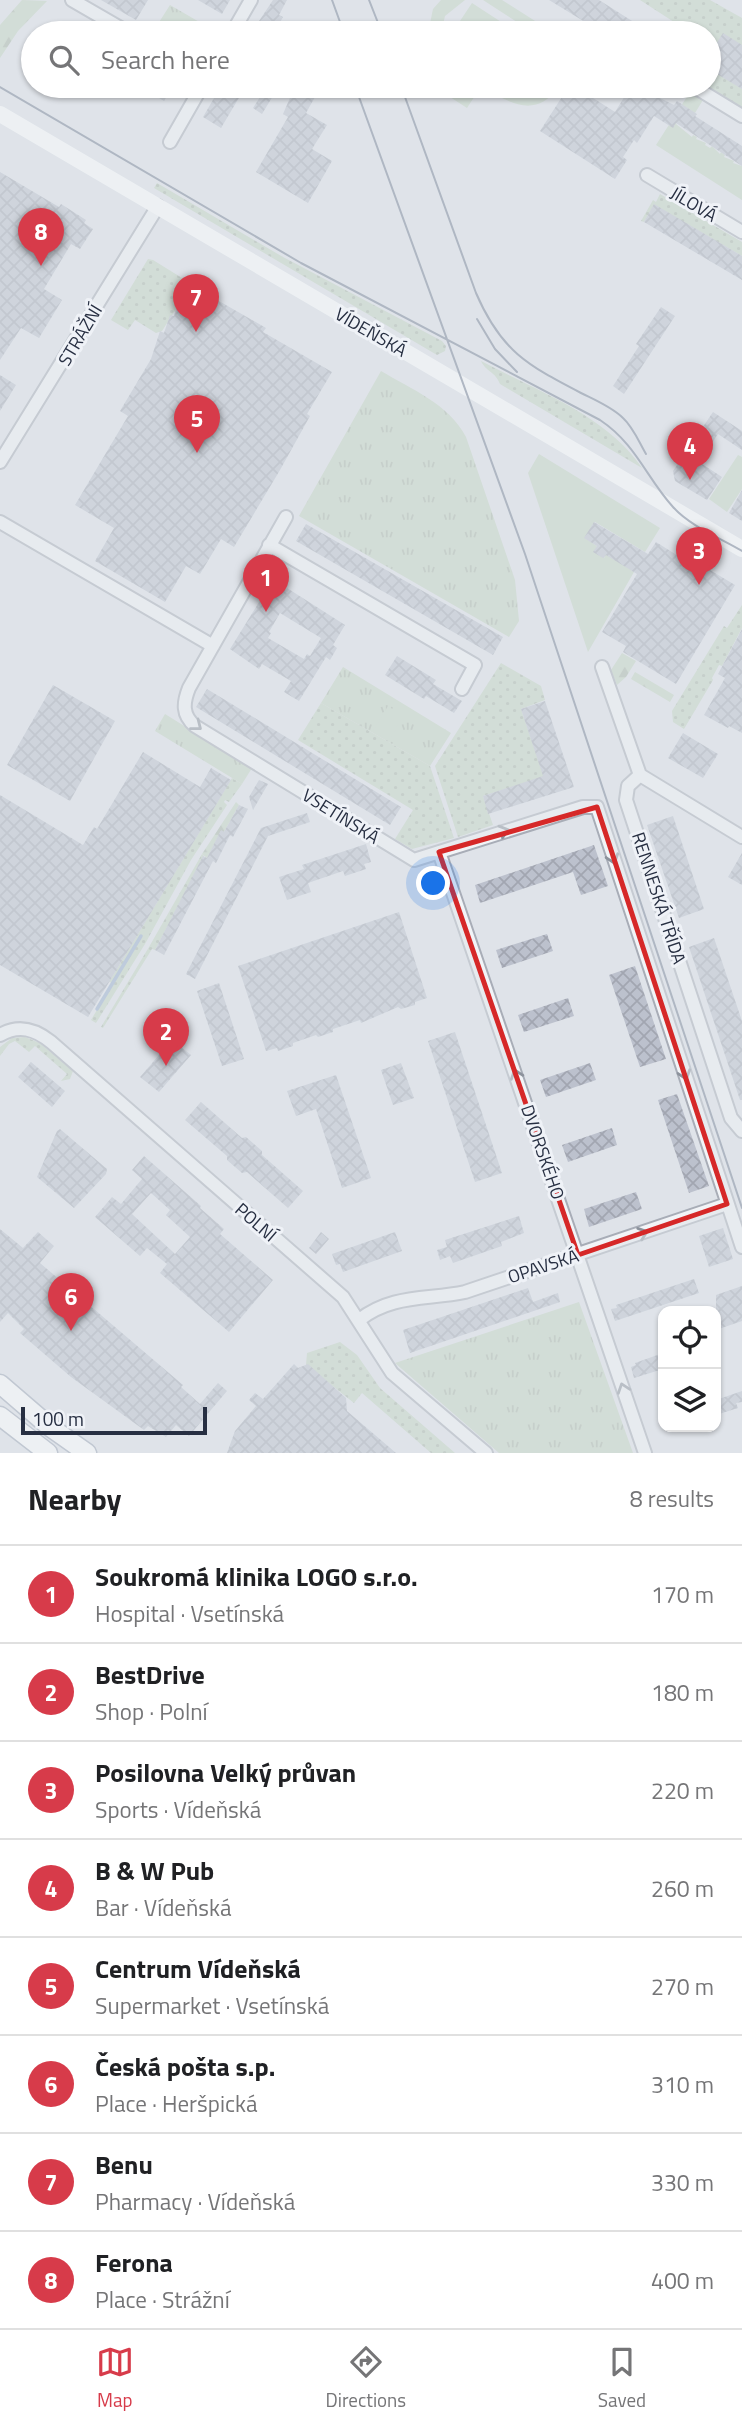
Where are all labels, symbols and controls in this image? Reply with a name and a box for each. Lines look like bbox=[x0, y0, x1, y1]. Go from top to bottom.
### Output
search box bbox=[21, 21, 721, 98]
text: Search here bbox=[101, 40, 230, 79]
icon: search bbox=[45, 41, 83, 79]
street label: JÍLOVÁ bbox=[666, 179, 723, 229]
pin: 8 bbox=[18, 208, 64, 266]
pin: 7 bbox=[173, 274, 219, 332]
street label: STRÁŽNÍ bbox=[51, 299, 109, 371]
street label: VÍDEŇSKÁ bbox=[330, 300, 412, 364]
pin: 5 bbox=[174, 395, 220, 453]
pin: 4 bbox=[667, 422, 713, 480]
pin: 3 bbox=[676, 527, 722, 585]
pin: 1 bbox=[243, 554, 289, 612]
one-way arrow bbox=[190, 718, 202, 730]
street label: VSETÍNSKÁ bbox=[297, 782, 385, 851]
one-way arrow bbox=[498, 825, 510, 840]
street label: RENNESKÁ TŘÍDA bbox=[625, 829, 693, 968]
one-way arrow bbox=[605, 852, 620, 864]
your location bbox=[416, 866, 450, 900]
pin: 2 bbox=[143, 1008, 189, 1066]
one-way arrow bbox=[677, 1068, 691, 1080]
one-way arrow bbox=[510, 1069, 524, 1081]
street label: DVORSKÉHO bbox=[514, 1101, 572, 1203]
street label: POLNÍ bbox=[229, 1196, 283, 1248]
one-way arrow bbox=[636, 1227, 649, 1241]
street label: OPAVSKÁ bbox=[504, 1242, 582, 1290]
pin: 6 bbox=[48, 1273, 94, 1331]
map controls bbox=[658, 1306, 721, 1432]
button: locate bbox=[658, 1306, 721, 1369]
button: layers bbox=[658, 1369, 721, 1432]
one-way arrow bbox=[617, 1383, 631, 1395]
scale bar bbox=[21, 1404, 206, 1436]
text: 100 m bbox=[32, 1404, 84, 1433]
text: Nearby bbox=[28, 1476, 121, 1522]
text: 8 results bbox=[630, 1481, 714, 1516]
text: Soukromá klinika LOGO s.r.o. bbox=[95, 1557, 418, 1596]
text: 1 bbox=[45, 1577, 57, 1612]
text: 170 m bbox=[651, 1577, 714, 1612]
text: Hospital · Vsetínská bbox=[95, 1596, 284, 1631]
text: BestDrive bbox=[95, 1655, 205, 1694]
text: 2 bbox=[45, 1675, 57, 1710]
text: 180 m bbox=[651, 1675, 714, 1710]
text: Shop · Polní bbox=[95, 1694, 208, 1729]
text: Posilovna Velký průvan bbox=[95, 1753, 356, 1792]
text: 3 bbox=[45, 1773, 57, 1808]
text: 220 m bbox=[651, 1773, 714, 1808]
text: Sports · Vídeňská bbox=[95, 1792, 261, 1827]
text: B & W Pub bbox=[95, 1851, 214, 1890]
text: 4 bbox=[45, 1871, 57, 1906]
text: 260 m bbox=[651, 1871, 714, 1906]
text: Bar · Vídeňská bbox=[95, 1890, 231, 1925]
text: Centrum Vídeňská bbox=[95, 1949, 301, 1988]
text: 5 bbox=[45, 1969, 57, 2004]
text: 270 m bbox=[651, 1969, 714, 2004]
text: Supermarket · Vsetínská bbox=[95, 1988, 329, 2023]
text: Česká pošta s.p. bbox=[95, 2047, 275, 2086]
text: 6 bbox=[45, 2067, 57, 2102]
text: 310 m bbox=[651, 2067, 714, 2102]
text: Place · Heršpická bbox=[95, 2086, 257, 2121]
text: Benu bbox=[95, 2145, 153, 2184]
text: 7 bbox=[45, 2165, 57, 2200]
text: 330 m bbox=[651, 2165, 714, 2200]
text: Pharmacy · Vídeňská bbox=[95, 2184, 295, 2219]
text: Ferona bbox=[95, 2243, 173, 2282]
text: 8 bbox=[45, 2263, 57, 2298]
text: 400 m bbox=[651, 2263, 714, 2298]
text: Place · Strážní bbox=[95, 2282, 230, 2317]
tab: Map bbox=[96, 2343, 134, 2414]
tab: Directions bbox=[326, 2343, 406, 2414]
tab: Saved bbox=[598, 2343, 646, 2414]

